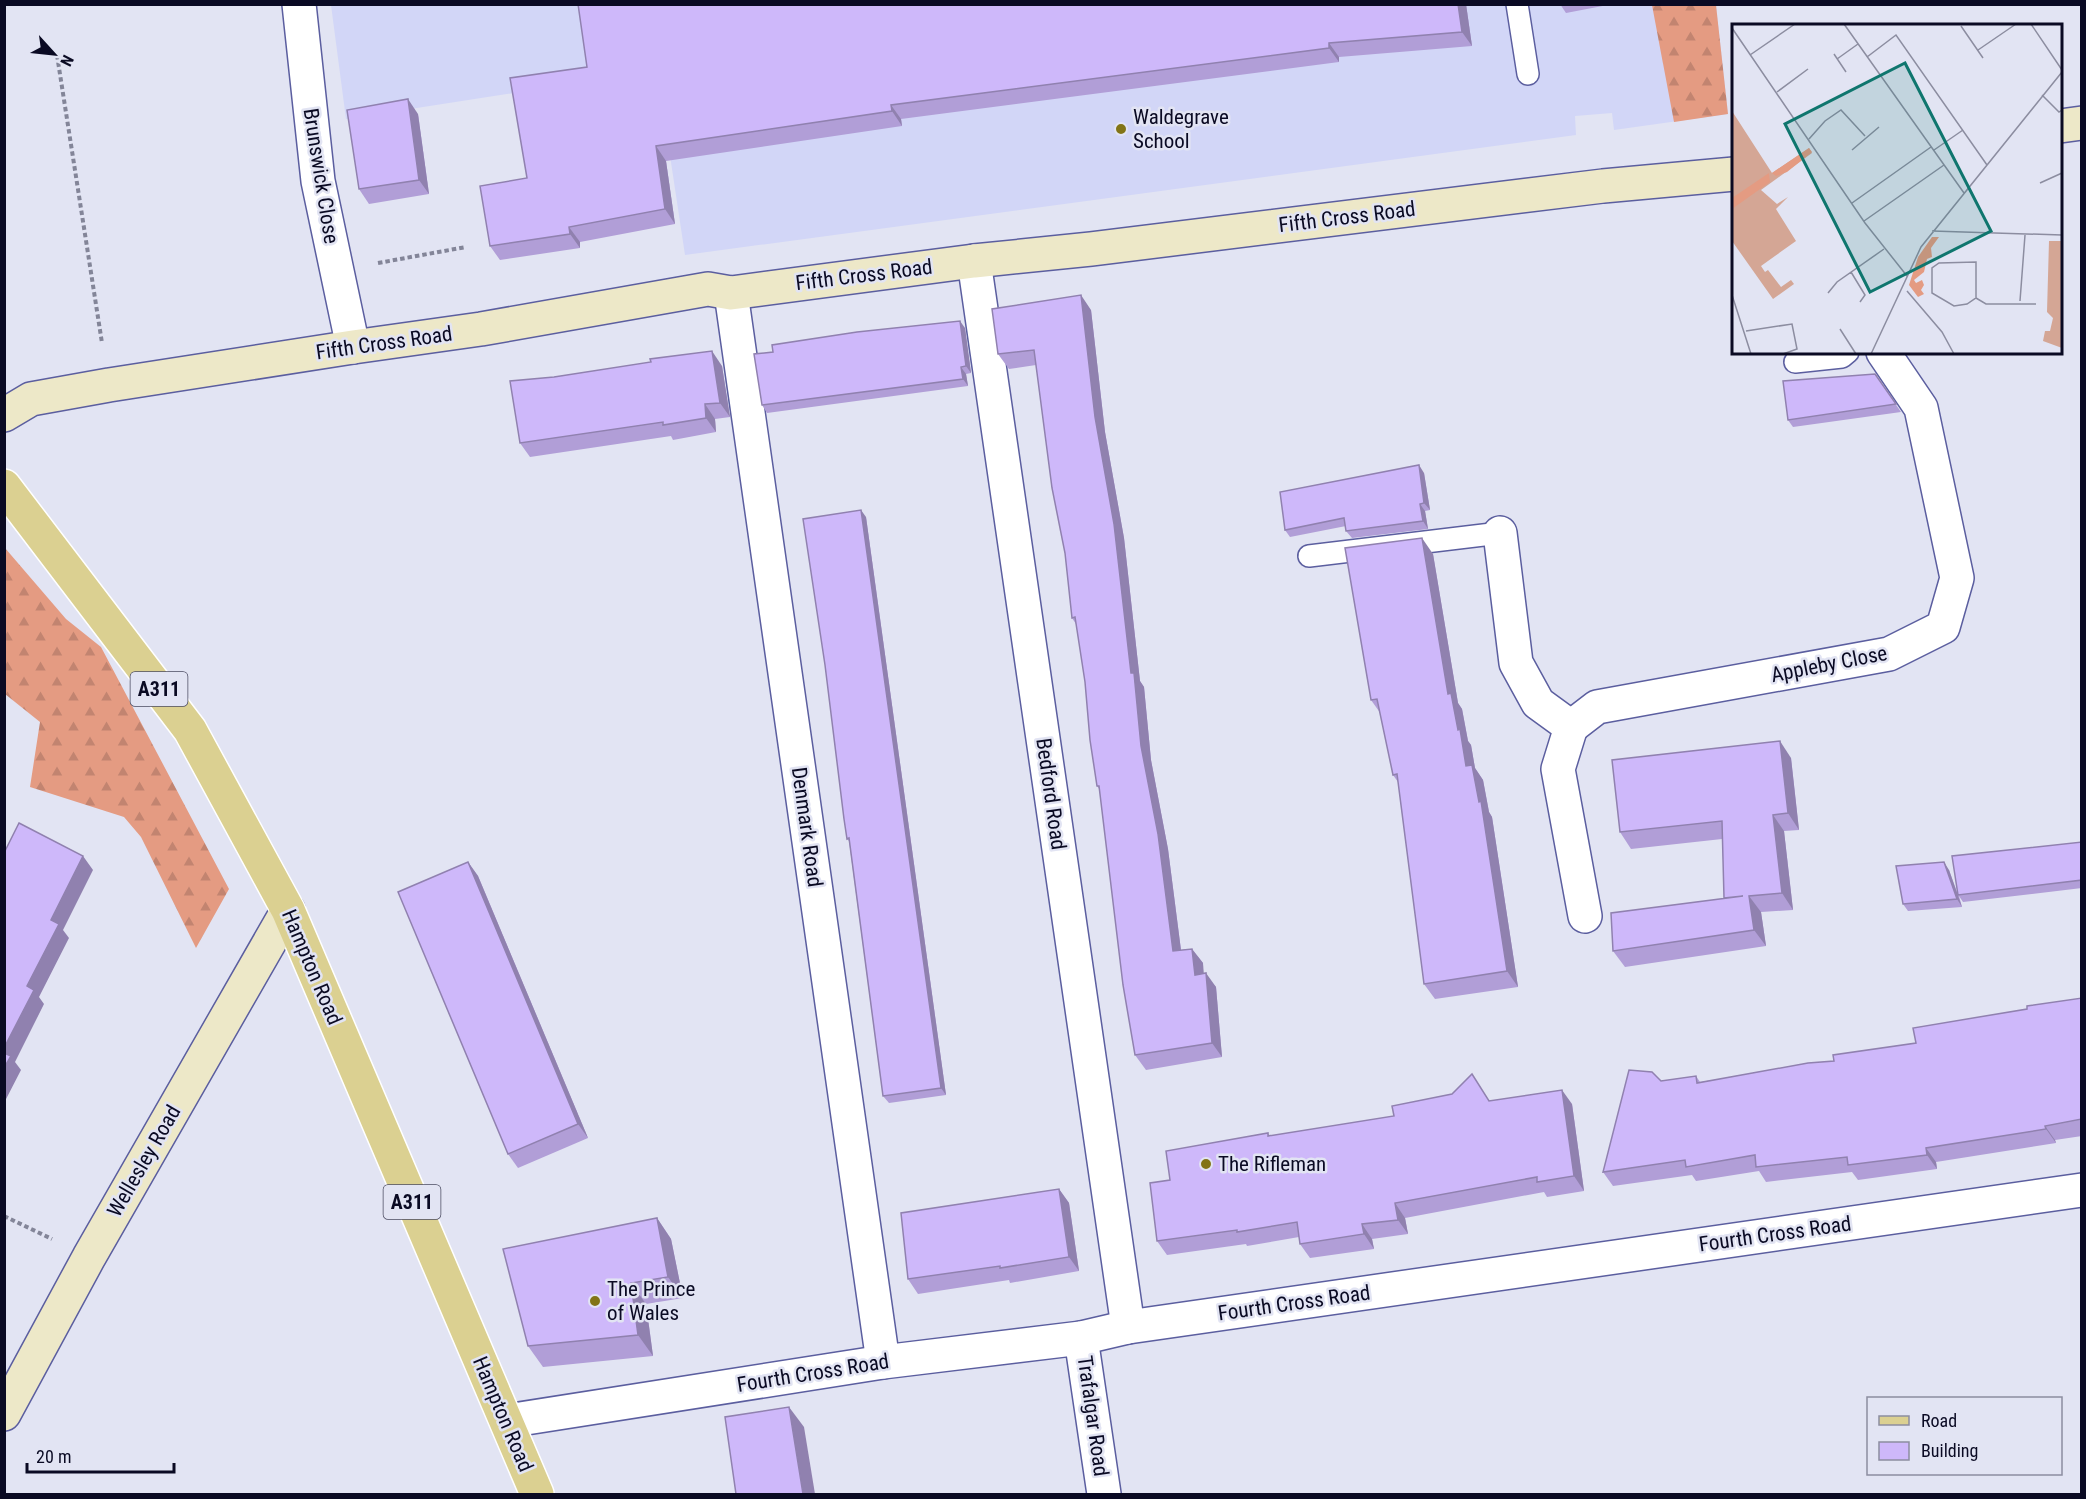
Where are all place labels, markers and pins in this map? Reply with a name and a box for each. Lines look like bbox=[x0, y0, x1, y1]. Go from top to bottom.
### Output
place label: Waldegrave School bbox=[1133, 105, 1229, 153]
marker: Waldegrave School bbox=[1114, 122, 1128, 136]
place label: The Rifleman bbox=[1218, 1152, 1326, 1176]
marker: The Rifleman bbox=[1199, 1157, 1213, 1171]
place label: The Prince of Wales bbox=[607, 1277, 695, 1325]
marker: The Prince of Wales bbox=[588, 1294, 602, 1308]

